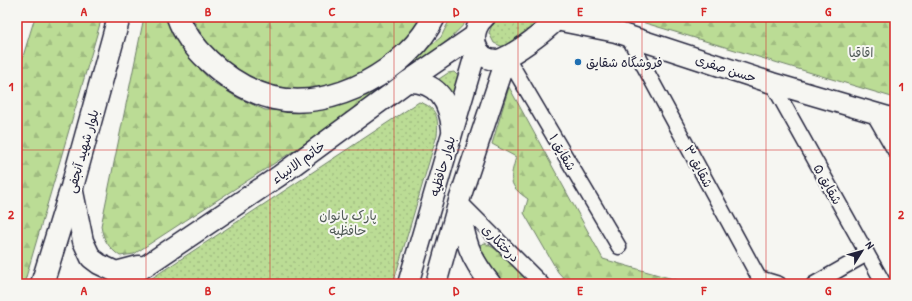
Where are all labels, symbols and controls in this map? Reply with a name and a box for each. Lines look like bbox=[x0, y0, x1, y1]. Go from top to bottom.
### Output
text: A bbox=[81, 2, 88, 20]
text: B bbox=[205, 2, 212, 20]
text: C bbox=[328, 2, 336, 20]
text: D bbox=[453, 2, 460, 20]
text: E bbox=[577, 2, 583, 20]
text: F bbox=[701, 2, 708, 20]
text: G bbox=[825, 2, 832, 20]
park label: اقاقیا bbox=[848, 43, 874, 61]
street label: حسن صفری bbox=[693, 50, 759, 86]
place label: فروشگاه شقایق bbox=[586, 53, 663, 71]
marker: فروشگاه شقایق bbox=[573, 57, 583, 67]
text: 1 bbox=[9, 77, 14, 95]
text: 1 bbox=[899, 77, 904, 95]
street label: بلوار شهید آنجفی bbox=[61, 107, 103, 195]
street label: شقایق ۱ bbox=[545, 130, 581, 174]
street label: بلوار حافظیه bbox=[425, 134, 459, 198]
street label: خاتم الانبیاء bbox=[268, 136, 330, 189]
street label: شقایق ۳ bbox=[680, 142, 718, 190]
street label: شقایق ۵ bbox=[809, 160, 847, 208]
text: 2 bbox=[8, 205, 15, 223]
text: 2 bbox=[898, 205, 905, 223]
park label: پارک بانوان حافظیه bbox=[319, 206, 377, 239]
street label: درختکاری bbox=[478, 220, 524, 266]
north arrow bbox=[842, 231, 882, 271]
text: N bbox=[863, 238, 877, 252]
text: A bbox=[81, 281, 88, 299]
text: B bbox=[205, 281, 212, 299]
text: C bbox=[328, 281, 336, 299]
text: D bbox=[453, 281, 460, 299]
text: E bbox=[577, 281, 583, 299]
text: F bbox=[701, 281, 708, 299]
text: G bbox=[825, 281, 832, 299]

